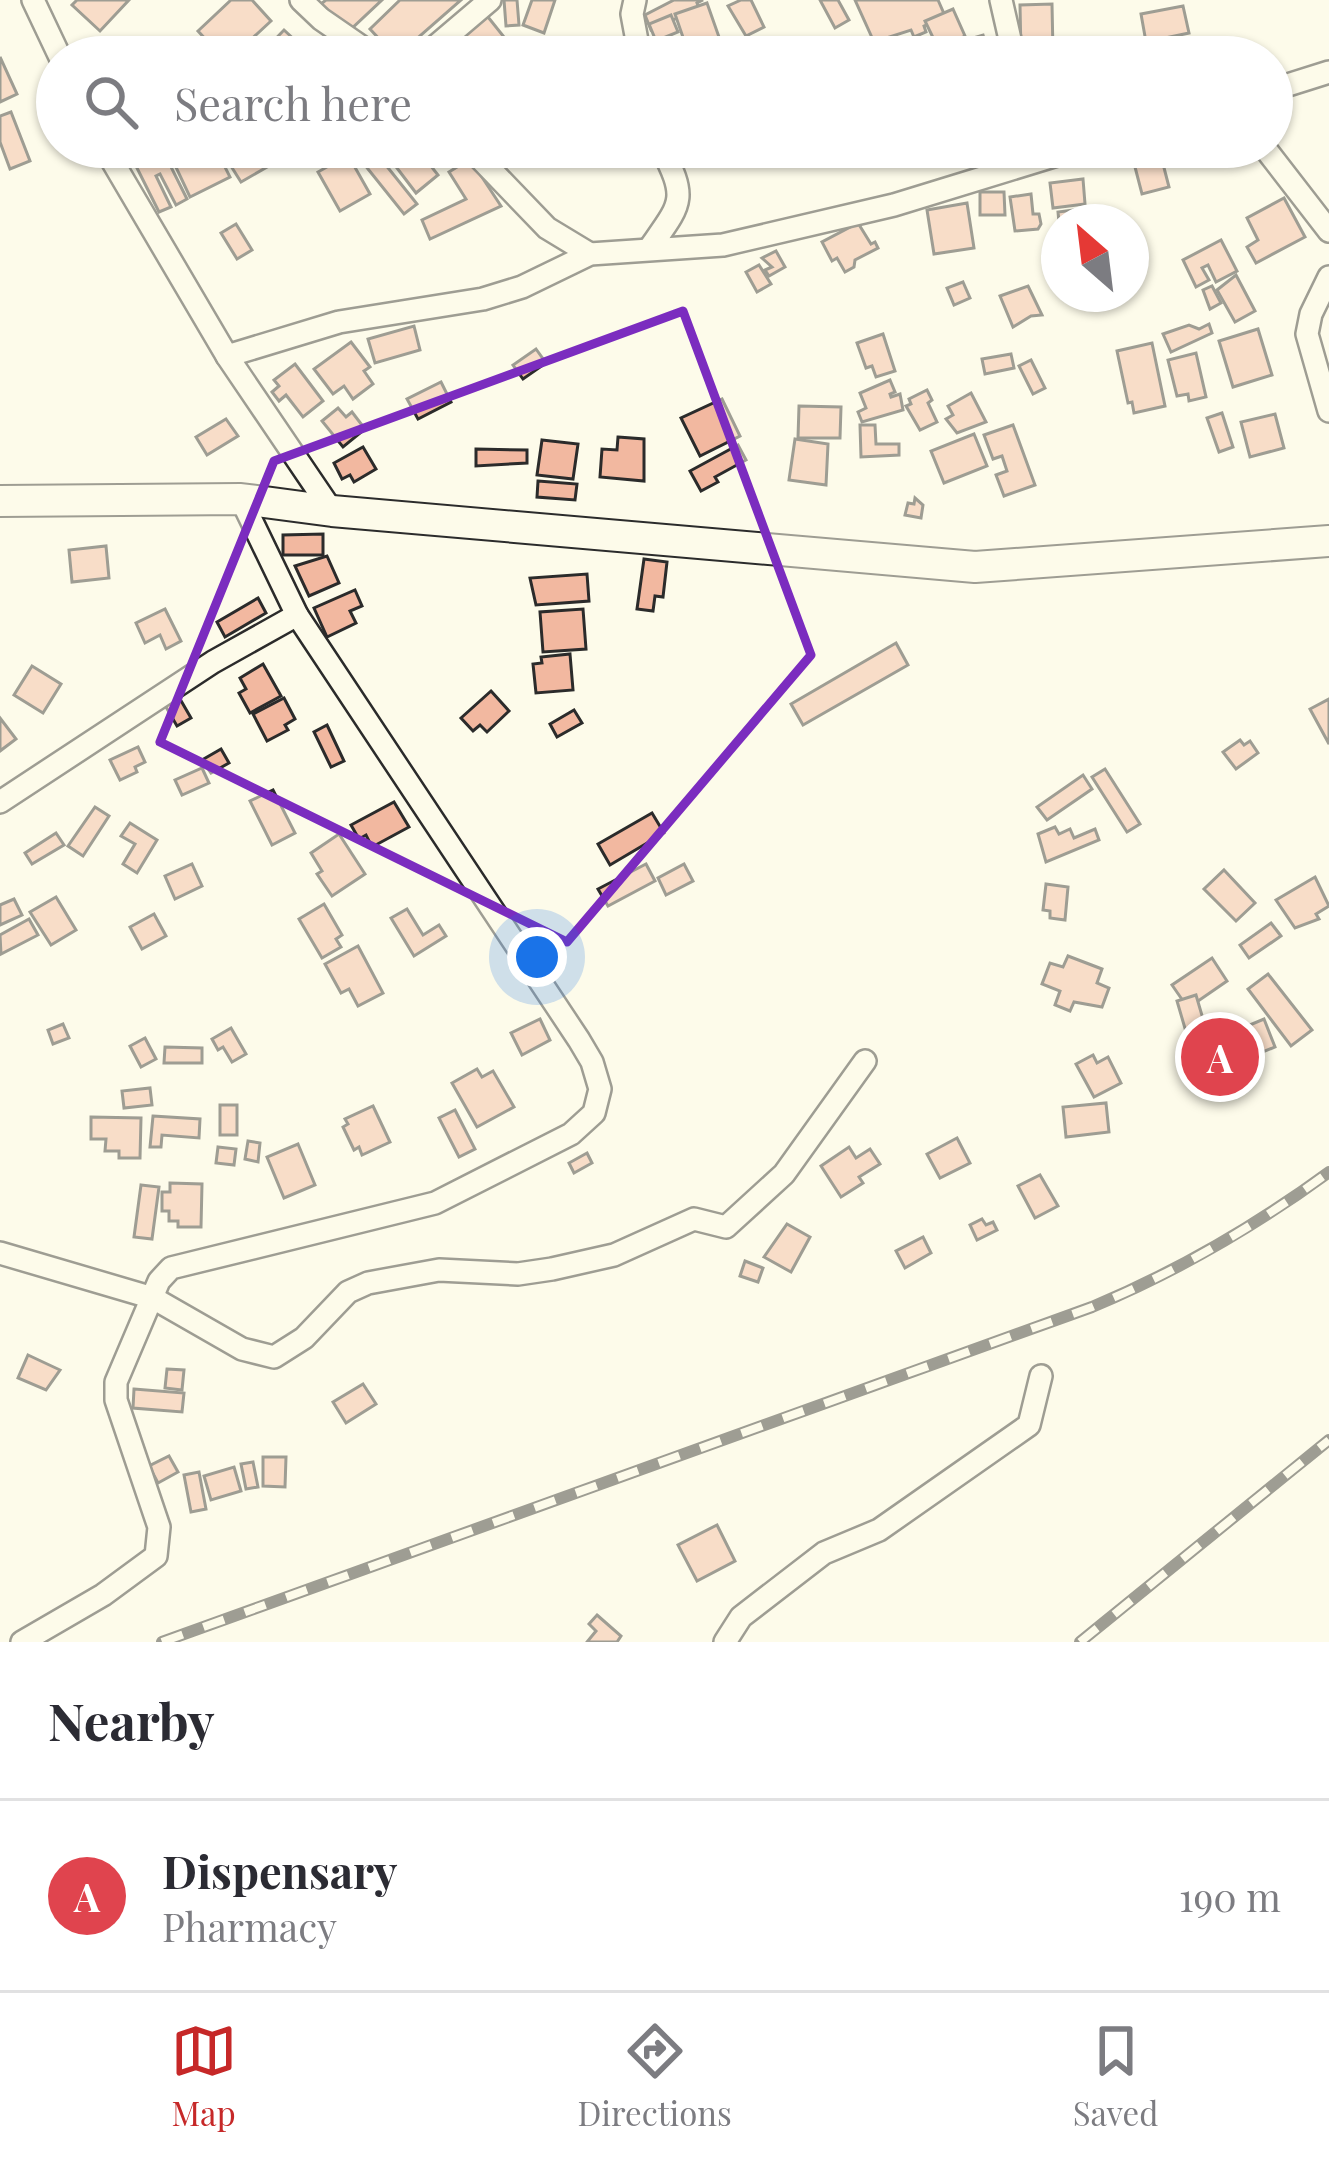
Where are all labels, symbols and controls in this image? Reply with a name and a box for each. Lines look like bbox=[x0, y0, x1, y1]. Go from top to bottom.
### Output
search box bbox=[36, 36, 1293, 168]
icon: search bbox=[78, 69, 144, 135]
text: Search here bbox=[174, 72, 412, 132]
north arrow bbox=[1041, 204, 1149, 312]
your location bbox=[507, 927, 567, 987]
pin: A bbox=[1181, 1012, 1259, 1102]
text: Nearby bbox=[48, 1686, 214, 1754]
text: Dispensary bbox=[162, 1840, 397, 1900]
text: A bbox=[74, 1870, 100, 1922]
text: 190 m bbox=[1179, 1870, 1281, 1922]
text: Pharmacy bbox=[162, 1900, 337, 1952]
tab: Map bbox=[171, 2018, 237, 2134]
tab: Directions bbox=[578, 2018, 732, 2134]
tab: Saved bbox=[1073, 2018, 1159, 2134]

